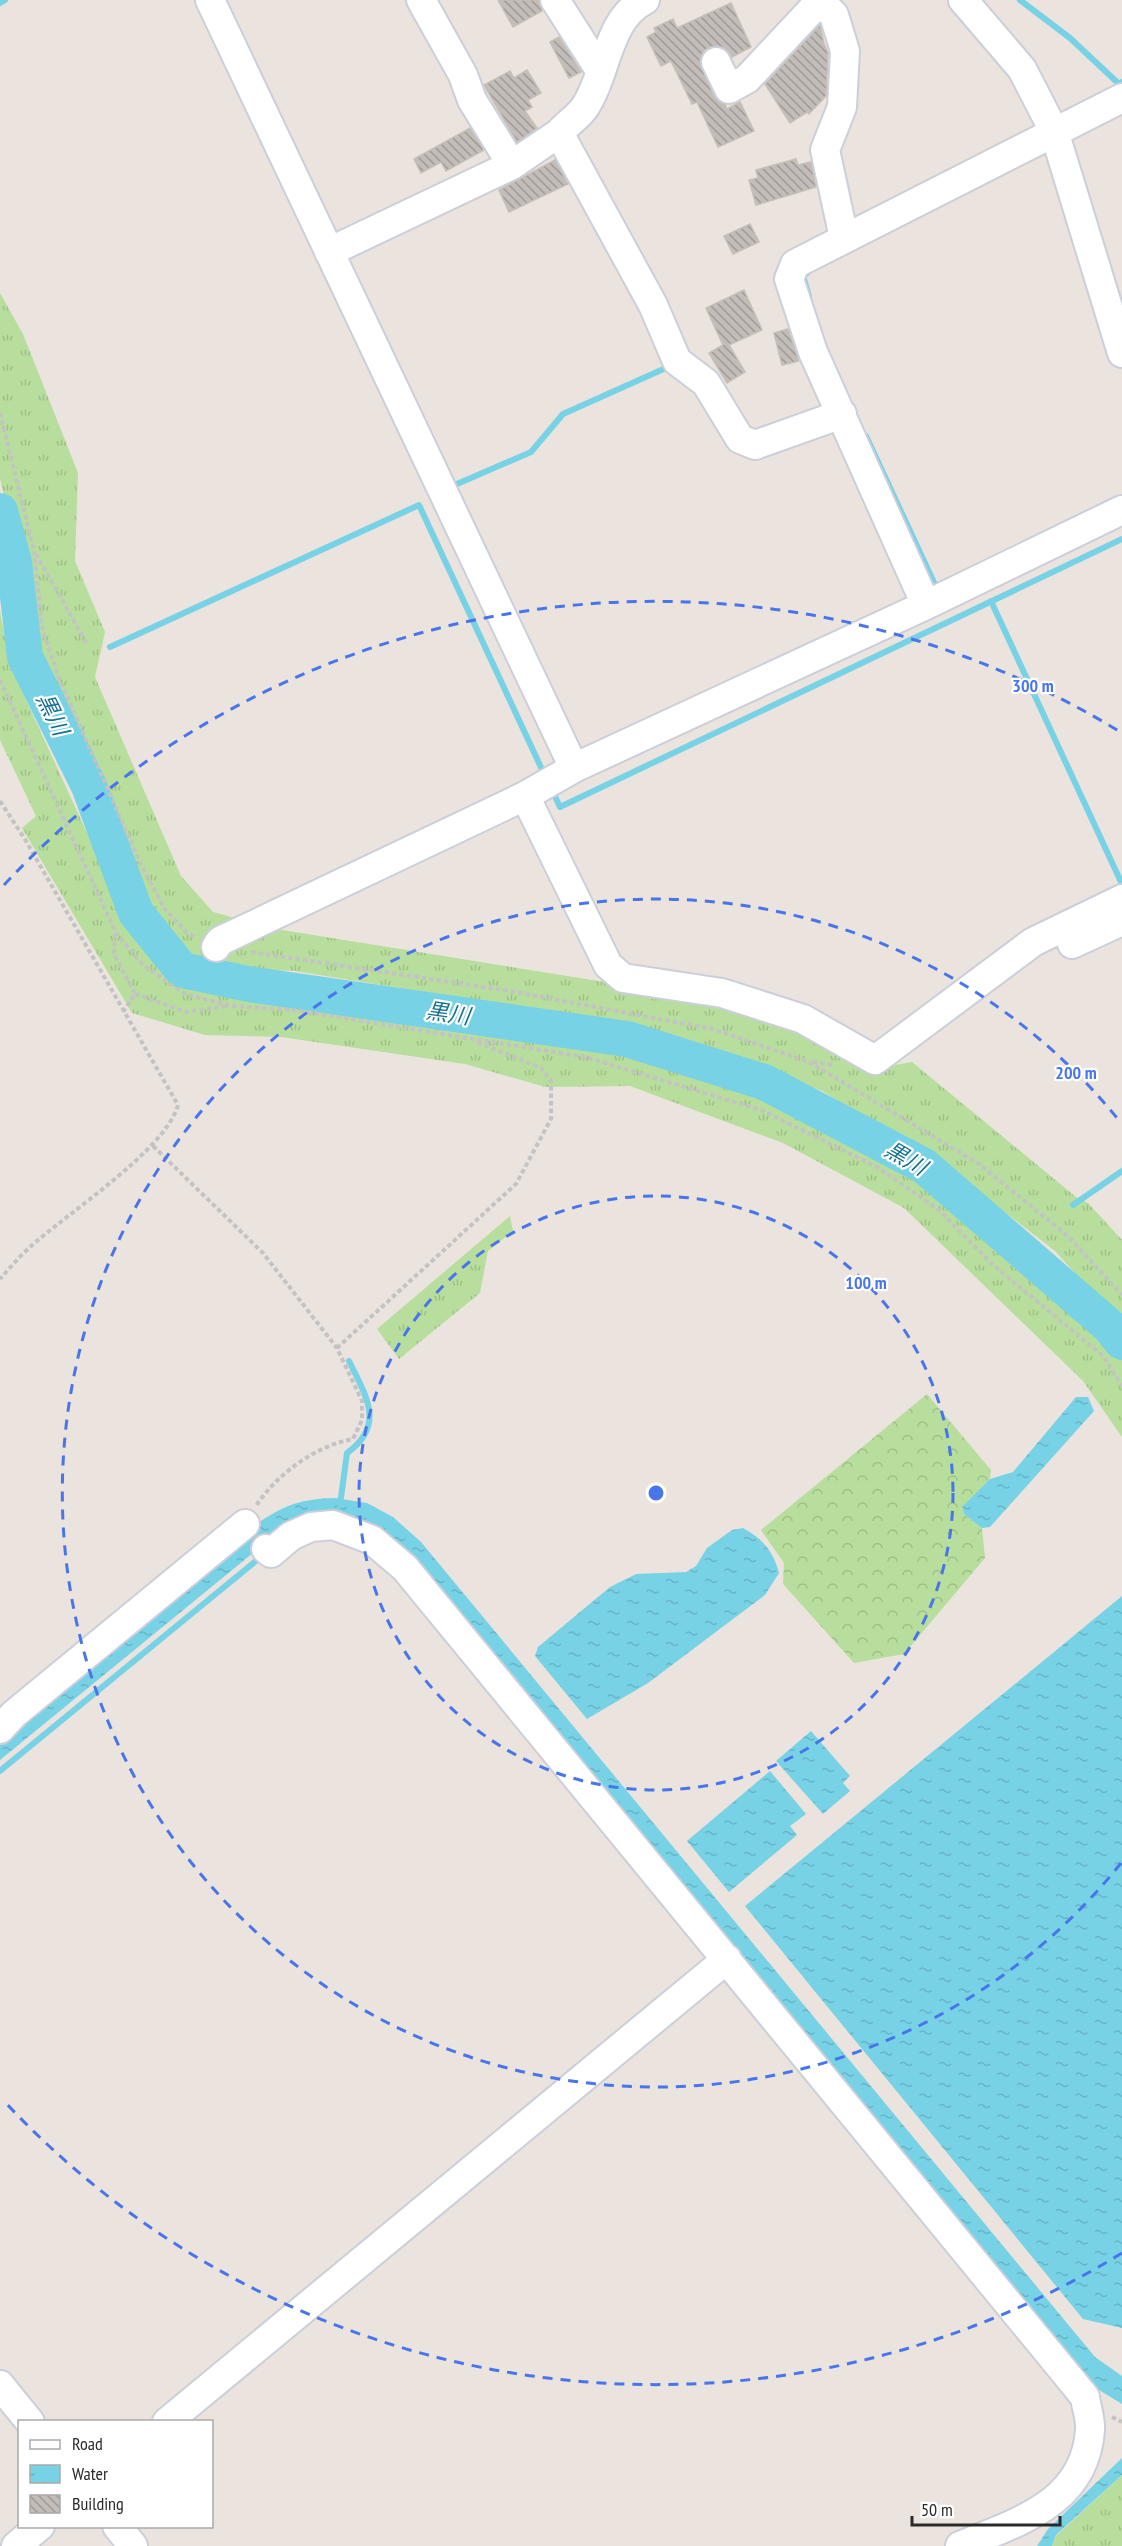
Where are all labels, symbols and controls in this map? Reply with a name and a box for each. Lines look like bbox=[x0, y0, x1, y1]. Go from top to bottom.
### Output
text: 300 m bbox=[1012, 674, 1054, 697]
water label: 黒川 bbox=[31, 688, 76, 742]
water label: 黒川 bbox=[424, 996, 474, 1030]
text: 200 m bbox=[1055, 1061, 1097, 1084]
water label: 黒川 bbox=[880, 1135, 934, 1182]
text: 100 m bbox=[845, 1271, 887, 1294]
centre of rings bbox=[646, 1483, 666, 1503]
legend bbox=[18, 2420, 213, 2528]
text: Road bbox=[72, 2432, 103, 2455]
text: Water bbox=[72, 2462, 108, 2485]
scale bar bbox=[912, 2489, 1060, 2527]
text: Building bbox=[72, 2492, 124, 2515]
text: 50 m bbox=[921, 2498, 953, 2521]

